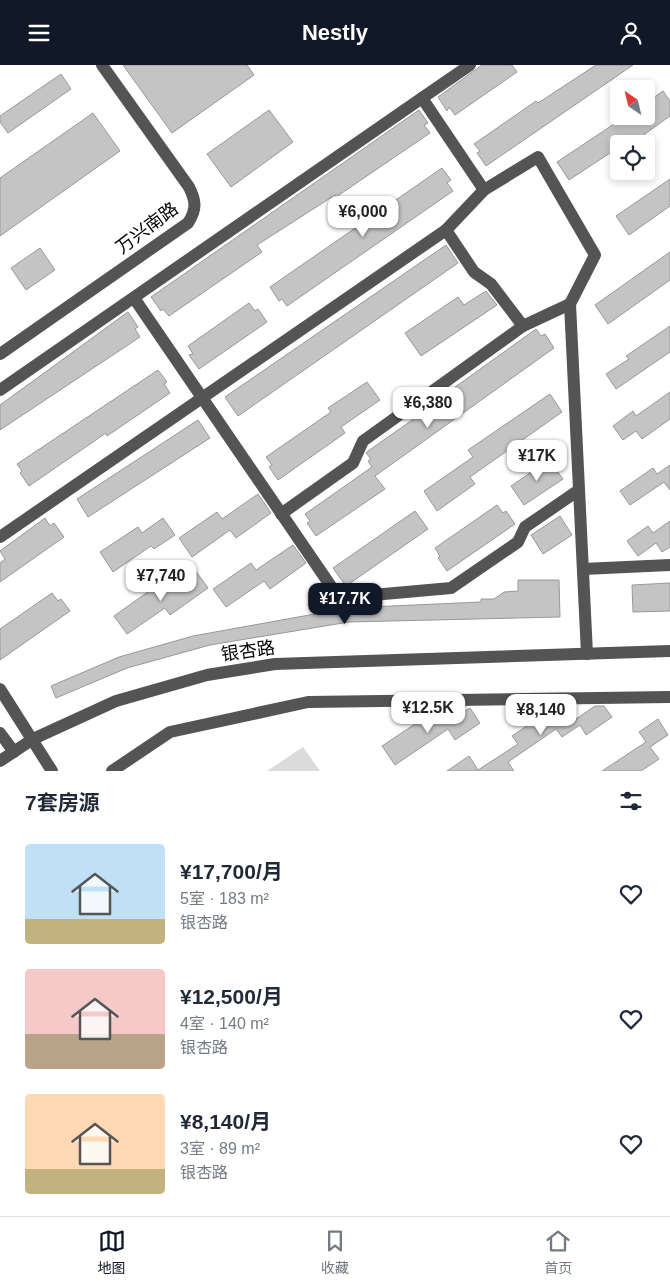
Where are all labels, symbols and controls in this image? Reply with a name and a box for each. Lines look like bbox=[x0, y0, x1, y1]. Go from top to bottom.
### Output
icon: menu bbox=[25, 19, 53, 47]
icon: person bbox=[617, 19, 645, 47]
text: Nestly bbox=[302, 20, 368, 45]
north arrow bbox=[610, 80, 655, 125]
map controls bbox=[610, 80, 655, 180]
button: locate bbox=[610, 135, 655, 180]
pin: ¥6,000 bbox=[322, 195, 404, 238]
street label: 万兴南路 bbox=[112, 198, 182, 258]
text: ¥6,000 bbox=[339, 203, 387, 220]
pin: ¥6,380 bbox=[387, 387, 469, 429]
text: ¥6,380 bbox=[404, 394, 452, 411]
pin: ¥17K bbox=[507, 439, 567, 482]
text: ¥17K bbox=[518, 447, 556, 464]
pin: ¥7,740 bbox=[120, 559, 202, 602]
text: ¥7,740 bbox=[137, 567, 185, 584]
pin: ¥17.7K bbox=[304, 583, 386, 625]
text: ¥17.7K bbox=[319, 590, 371, 607]
street label: 银杏路 bbox=[220, 637, 276, 665]
pin: ¥12.5K bbox=[387, 691, 469, 734]
pin: ¥8,140 bbox=[500, 693, 582, 736]
text: ¥12.5K bbox=[402, 699, 454, 716]
text: ¥8,140 bbox=[517, 701, 565, 718]
icon: filters bbox=[617, 787, 645, 815]
text: 7套房源 bbox=[25, 791, 100, 814]
text: ¥17,700/月 bbox=[180, 860, 283, 883]
icon: home bbox=[65, 864, 125, 924]
icon: heart bbox=[617, 880, 645, 908]
text: 5室 · 183 m² bbox=[180, 890, 269, 907]
text: 银杏路 bbox=[180, 914, 228, 931]
text: ¥12,500/月 bbox=[180, 985, 283, 1008]
icon: home bbox=[65, 989, 125, 1049]
icon: heart bbox=[617, 1005, 645, 1033]
text: 4室 · 140 m² bbox=[180, 1015, 269, 1032]
text: 银杏路 bbox=[180, 1039, 228, 1056]
text: ¥8,140/月 bbox=[180, 1110, 271, 1133]
icon: home bbox=[65, 1114, 125, 1174]
icon: heart bbox=[617, 1130, 645, 1158]
text: 3室 · 89 m² bbox=[180, 1140, 260, 1157]
text: 银杏路 bbox=[180, 1164, 228, 1181]
tab: 地图 bbox=[98, 1227, 126, 1277]
tab: 收藏 bbox=[321, 1227, 349, 1277]
tab: 首页 bbox=[544, 1227, 572, 1277]

